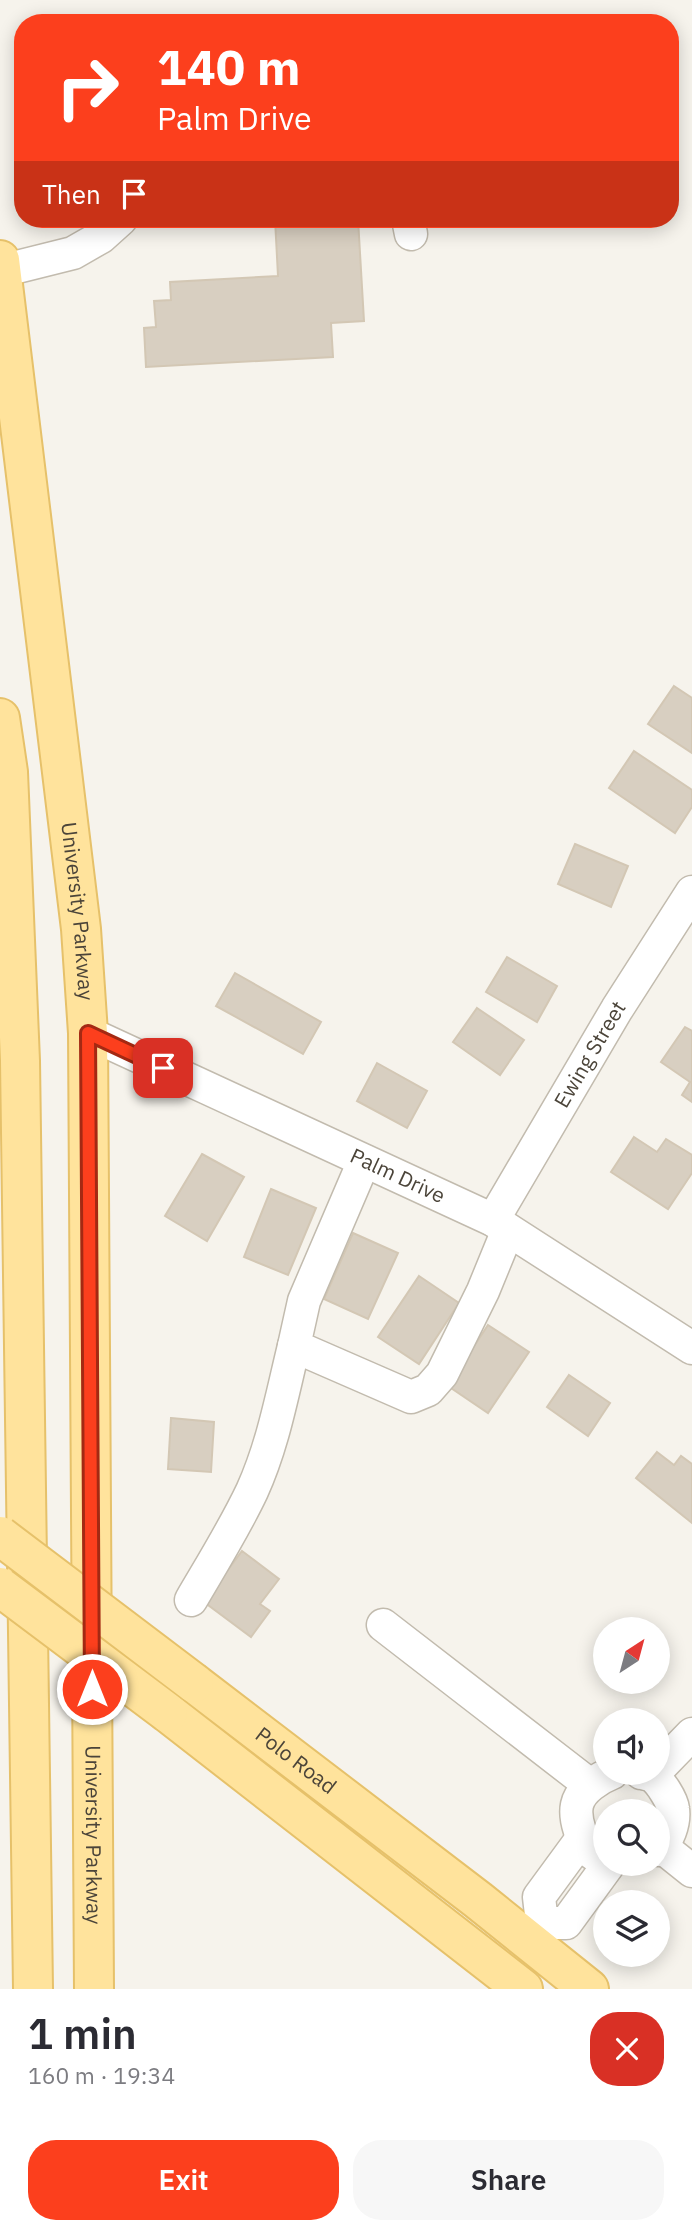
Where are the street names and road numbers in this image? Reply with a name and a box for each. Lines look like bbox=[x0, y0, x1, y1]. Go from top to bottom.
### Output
street label: University Parkway bbox=[55, 820, 101, 1002]
street label: Ewing Street bbox=[547, 995, 632, 1112]
street label: Palm Drive bbox=[346, 1141, 450, 1209]
street label: Polo Road bbox=[250, 1720, 342, 1800]
street label: University Parkway bbox=[79, 1745, 109, 1925]

